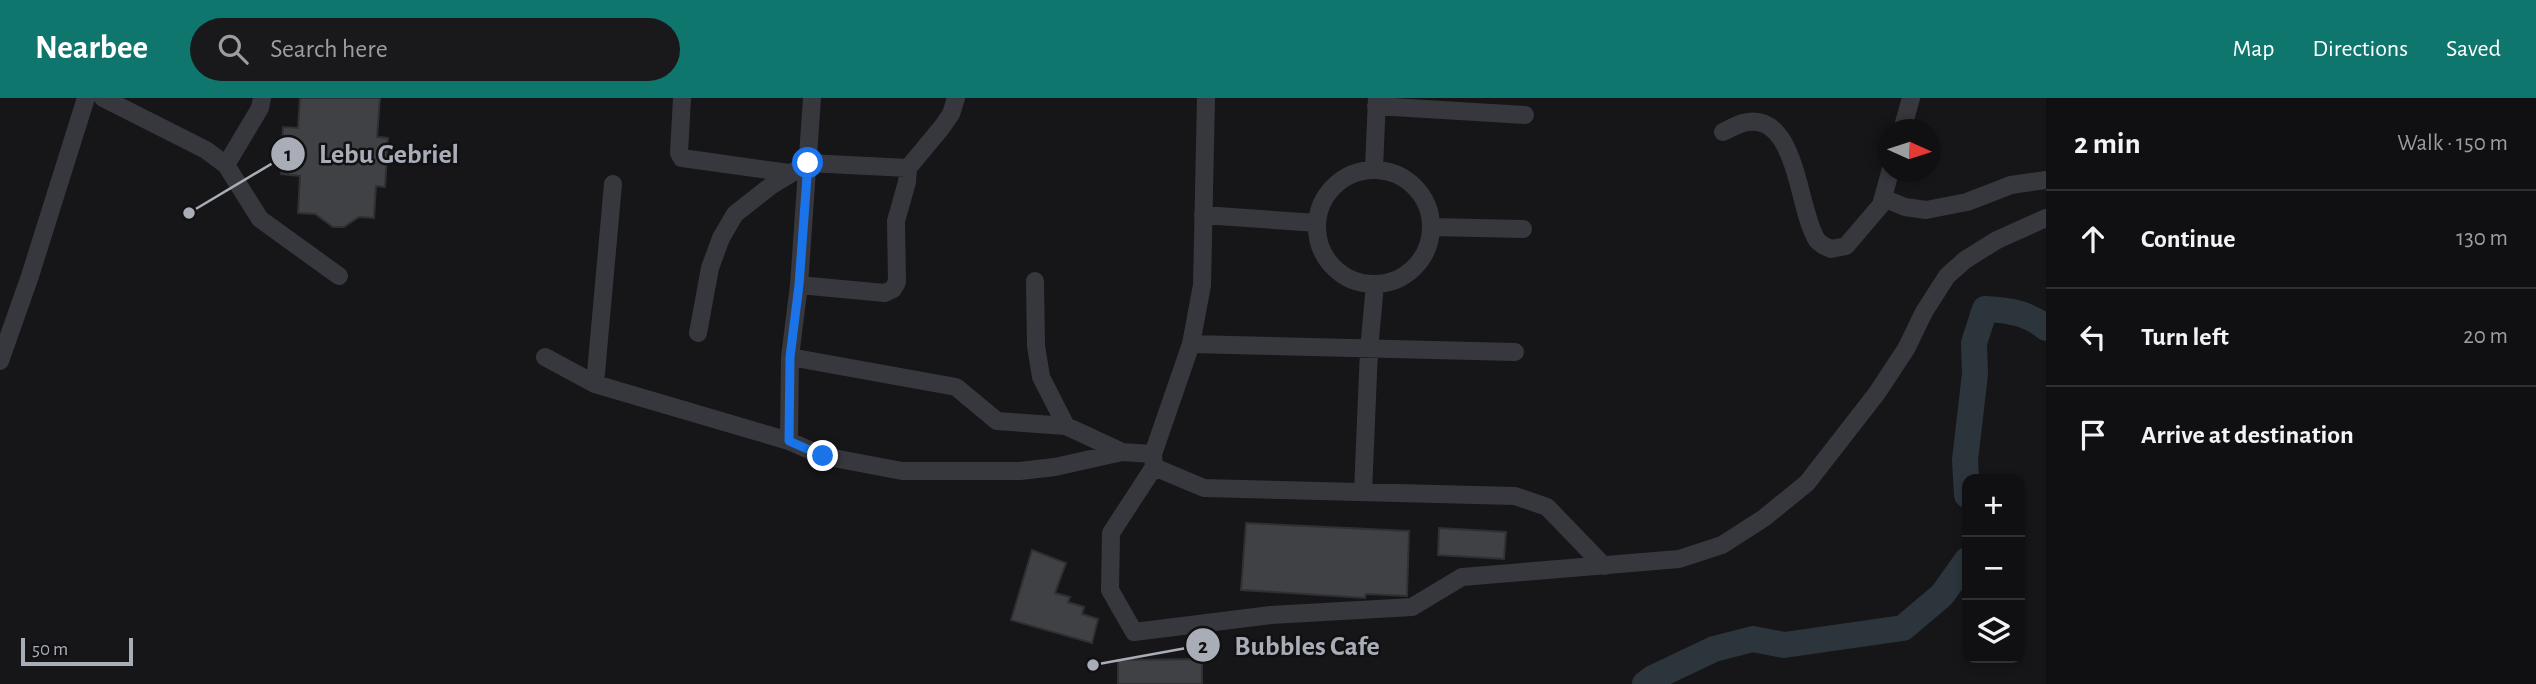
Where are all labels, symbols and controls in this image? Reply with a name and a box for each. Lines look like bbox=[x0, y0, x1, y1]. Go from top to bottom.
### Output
search box bbox=[190, 18, 680, 81]
icon: search bbox=[214, 30, 252, 68]
text: Nearbee bbox=[35, 32, 148, 65]
text: Search here bbox=[270, 36, 388, 62]
text: Map bbox=[2232, 37, 2274, 61]
text: Directions bbox=[2312, 37, 2408, 61]
text: Saved bbox=[2446, 37, 2501, 61]
north arrow bbox=[1878, 119, 1941, 182]
callout: Lebu Gebriel bbox=[270, 129, 473, 178]
text: 2 min bbox=[2074, 129, 2141, 159]
text: Walk · 150 m bbox=[2397, 132, 2508, 155]
text: Lebu Gebriel bbox=[319, 141, 459, 169]
text: 1 bbox=[284, 144, 292, 165]
route start bbox=[792, 147, 823, 178]
icon: ahead bbox=[2074, 220, 2112, 258]
text: Continue bbox=[2141, 226, 2236, 252]
text: 130 m bbox=[2456, 227, 2508, 250]
icon: left bbox=[2074, 318, 2112, 356]
text: Turn left bbox=[2141, 324, 2229, 350]
text: 20 m bbox=[2463, 325, 2508, 348]
icon: arrive bbox=[2074, 416, 2112, 454]
text: Arrive at destination bbox=[2141, 422, 2354, 448]
route end bbox=[807, 440, 838, 471]
map controls bbox=[1962, 474, 2025, 663]
button: + bbox=[1962, 474, 2025, 537]
button: − bbox=[1962, 537, 2025, 600]
button: layers bbox=[1962, 600, 2025, 663]
callout: Bubbles Cafe bbox=[1185, 621, 1394, 670]
text: Bubbles Cafe bbox=[1234, 633, 1380, 661]
scale bar bbox=[21, 635, 133, 667]
text: 2 bbox=[1198, 636, 1208, 657]
text: 50 m bbox=[32, 640, 68, 659]

